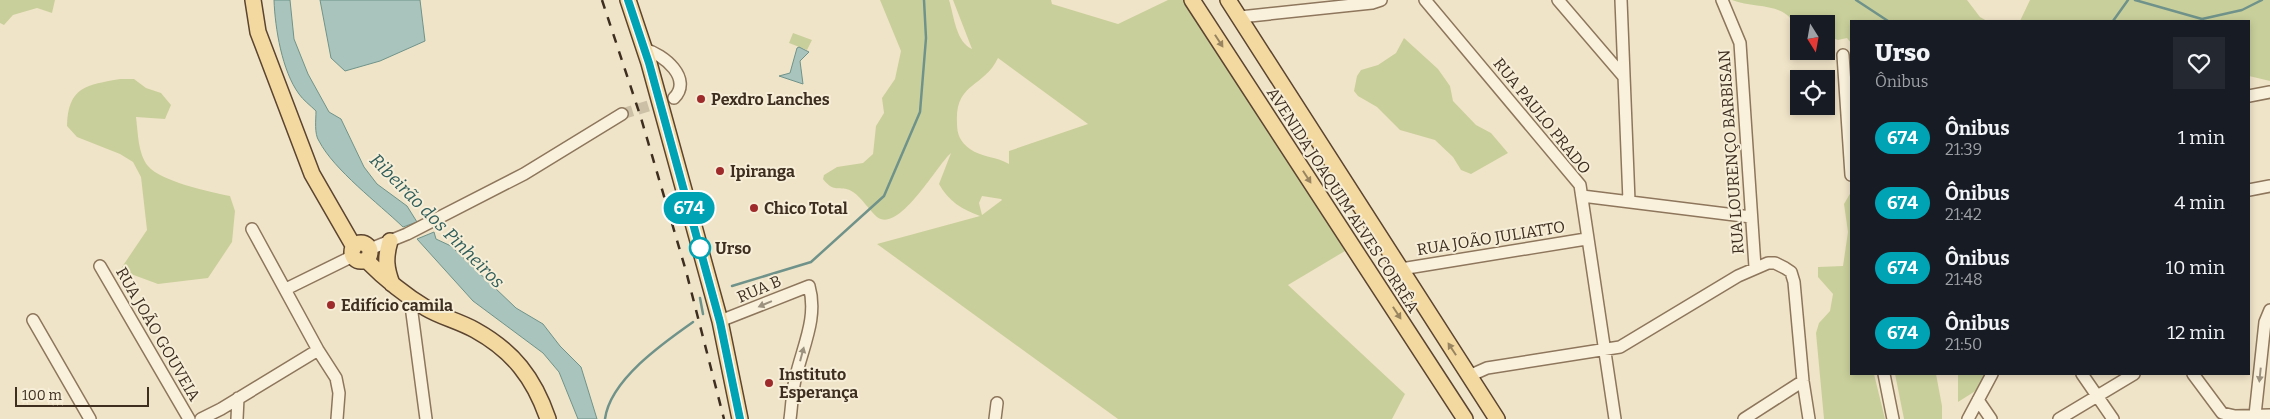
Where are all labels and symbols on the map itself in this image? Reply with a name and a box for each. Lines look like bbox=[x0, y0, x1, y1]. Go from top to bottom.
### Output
north arrow bbox=[1790, 15, 1835, 60]
one-way arrow bbox=[1214, 34, 1223, 48]
street label: RUA LOURENÇO BARBISAN bbox=[1714, 49, 1748, 255]
street label: RUA PAULO PRADO bbox=[1489, 54, 1595, 178]
street label: AVENIDA JOAQUIM ALVES CORRÊA bbox=[1263, 83, 1424, 317]
place label: Pexdro Lanches bbox=[711, 90, 830, 109]
marker: Pexdro Lanches bbox=[695, 93, 707, 105]
water label: Ribeirão dos Pinheiros bbox=[365, 149, 509, 293]
place label: Ipiranga bbox=[730, 162, 795, 181]
marker: Ipiranga bbox=[714, 165, 726, 177]
one-way arrow bbox=[1302, 171, 1312, 184]
line badge: 674 bbox=[660, 192, 718, 224]
place label: Chico Total bbox=[764, 199, 848, 218]
marker: Chico Total bbox=[748, 202, 760, 214]
street label: RUA JOÃO JULIATTO bbox=[1415, 216, 1566, 259]
marker: Urso bbox=[689, 237, 711, 259]
place label: Urso bbox=[715, 239, 751, 258]
street label: RUA JOÃO GOUVEIA bbox=[112, 263, 205, 405]
street label: RUA B bbox=[734, 271, 784, 307]
place label: Edifício camila bbox=[341, 296, 453, 315]
marker: Edifício camila bbox=[325, 299, 337, 311]
one-way arrow bbox=[757, 300, 772, 308]
one-way arrow bbox=[1392, 306, 1401, 320]
one-way arrow bbox=[1447, 342, 1456, 355]
one-way arrow bbox=[798, 346, 806, 361]
place label: Instituto Esperança bbox=[779, 365, 858, 402]
one-way arrow bbox=[2256, 367, 2264, 383]
marker: Instituto Esperança bbox=[763, 377, 775, 389]
scale bar bbox=[15, 384, 149, 407]

